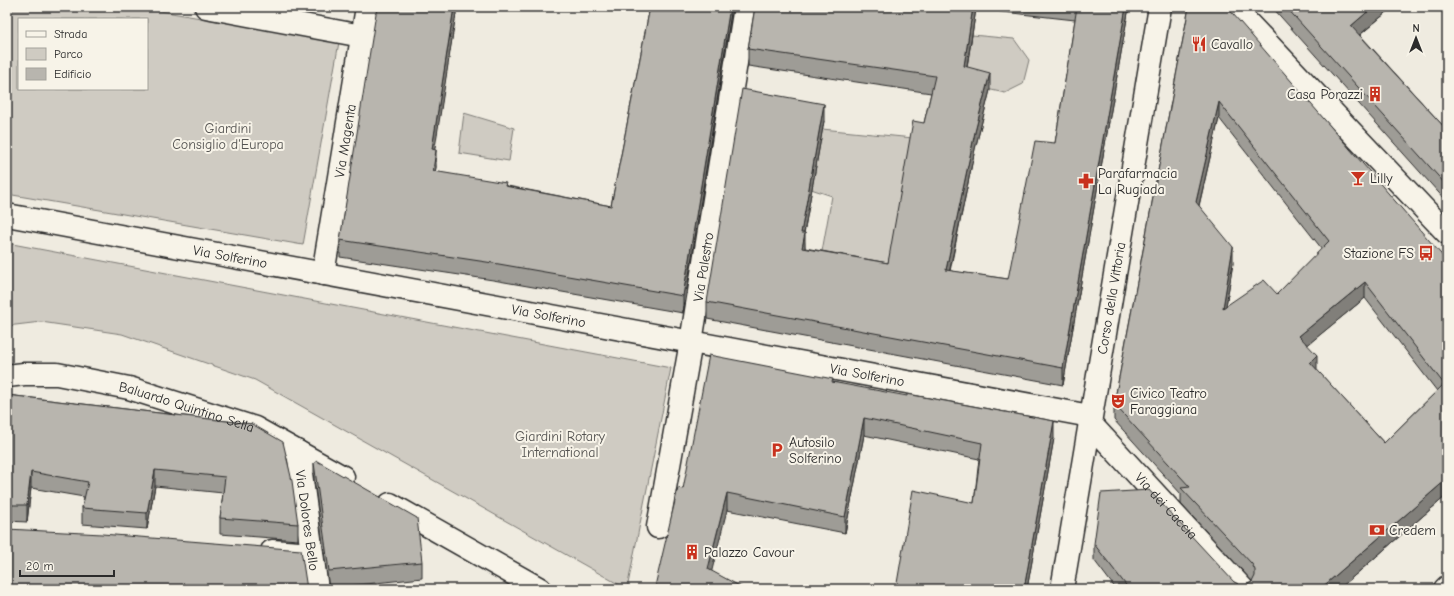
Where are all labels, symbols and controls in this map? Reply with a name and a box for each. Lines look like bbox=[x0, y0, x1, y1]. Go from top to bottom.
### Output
legend bbox=[18, 18, 148, 90]
north arrow bbox=[1396, 18, 1436, 58]
text: N bbox=[1412, 22, 1420, 35]
text: Strada bbox=[54, 27, 87, 41]
restaurant icon: Cavallo bbox=[1190, 35, 1208, 53]
place label: Cavallo bbox=[1211, 36, 1253, 53]
text: Parco bbox=[54, 47, 83, 61]
text: Edificio bbox=[54, 67, 91, 81]
building icon: Casa Porazzi bbox=[1366, 85, 1384, 103]
place label: Casa Porazzi bbox=[1287, 86, 1363, 103]
street label: Via Magenta bbox=[330, 103, 359, 179]
park label: Giardini Consiglio d'Europa bbox=[172, 120, 284, 153]
place label: Parafarmacia La Rugiada bbox=[1098, 165, 1177, 198]
bar icon: Lilly bbox=[1349, 169, 1367, 187]
place label: Lilly bbox=[1370, 170, 1393, 187]
pharmacy icon: Parafarmacia La Rugiada bbox=[1077, 172, 1095, 190]
street label: Via Palestro bbox=[689, 231, 717, 303]
street label: Via Solferino bbox=[192, 241, 269, 272]
street label: Corso della Vittoria bbox=[1093, 241, 1129, 356]
bus stop icon: Stazione FS bbox=[1417, 244, 1435, 262]
place label: Stazione FS bbox=[1344, 245, 1414, 262]
street label: Via Solferino bbox=[510, 300, 587, 331]
street label: Via Solferino bbox=[829, 359, 906, 390]
street label: Baluardo Quintino Sella bbox=[117, 378, 257, 436]
place label: Civico Teatro Faraggiana bbox=[1130, 385, 1207, 418]
theatre icon: Civico Teatro Faraggiana bbox=[1109, 392, 1127, 410]
park label: Giardini Rotary International bbox=[515, 428, 606, 461]
place label: Autosilo Solferino bbox=[789, 434, 842, 467]
parking icon: Autosilo Solferino bbox=[768, 441, 786, 459]
street label: Via Dolores Bello bbox=[292, 469, 323, 572]
street label: Via dei Caccia bbox=[1131, 469, 1201, 543]
bank icon: Credem bbox=[1368, 521, 1386, 539]
place label: Credem bbox=[1389, 522, 1436, 539]
building icon: Palazzo Cavour bbox=[683, 543, 701, 561]
place label: Palazzo Cavour bbox=[704, 544, 795, 561]
scale bar bbox=[20, 552, 114, 578]
text: 20 m bbox=[26, 559, 54, 573]

